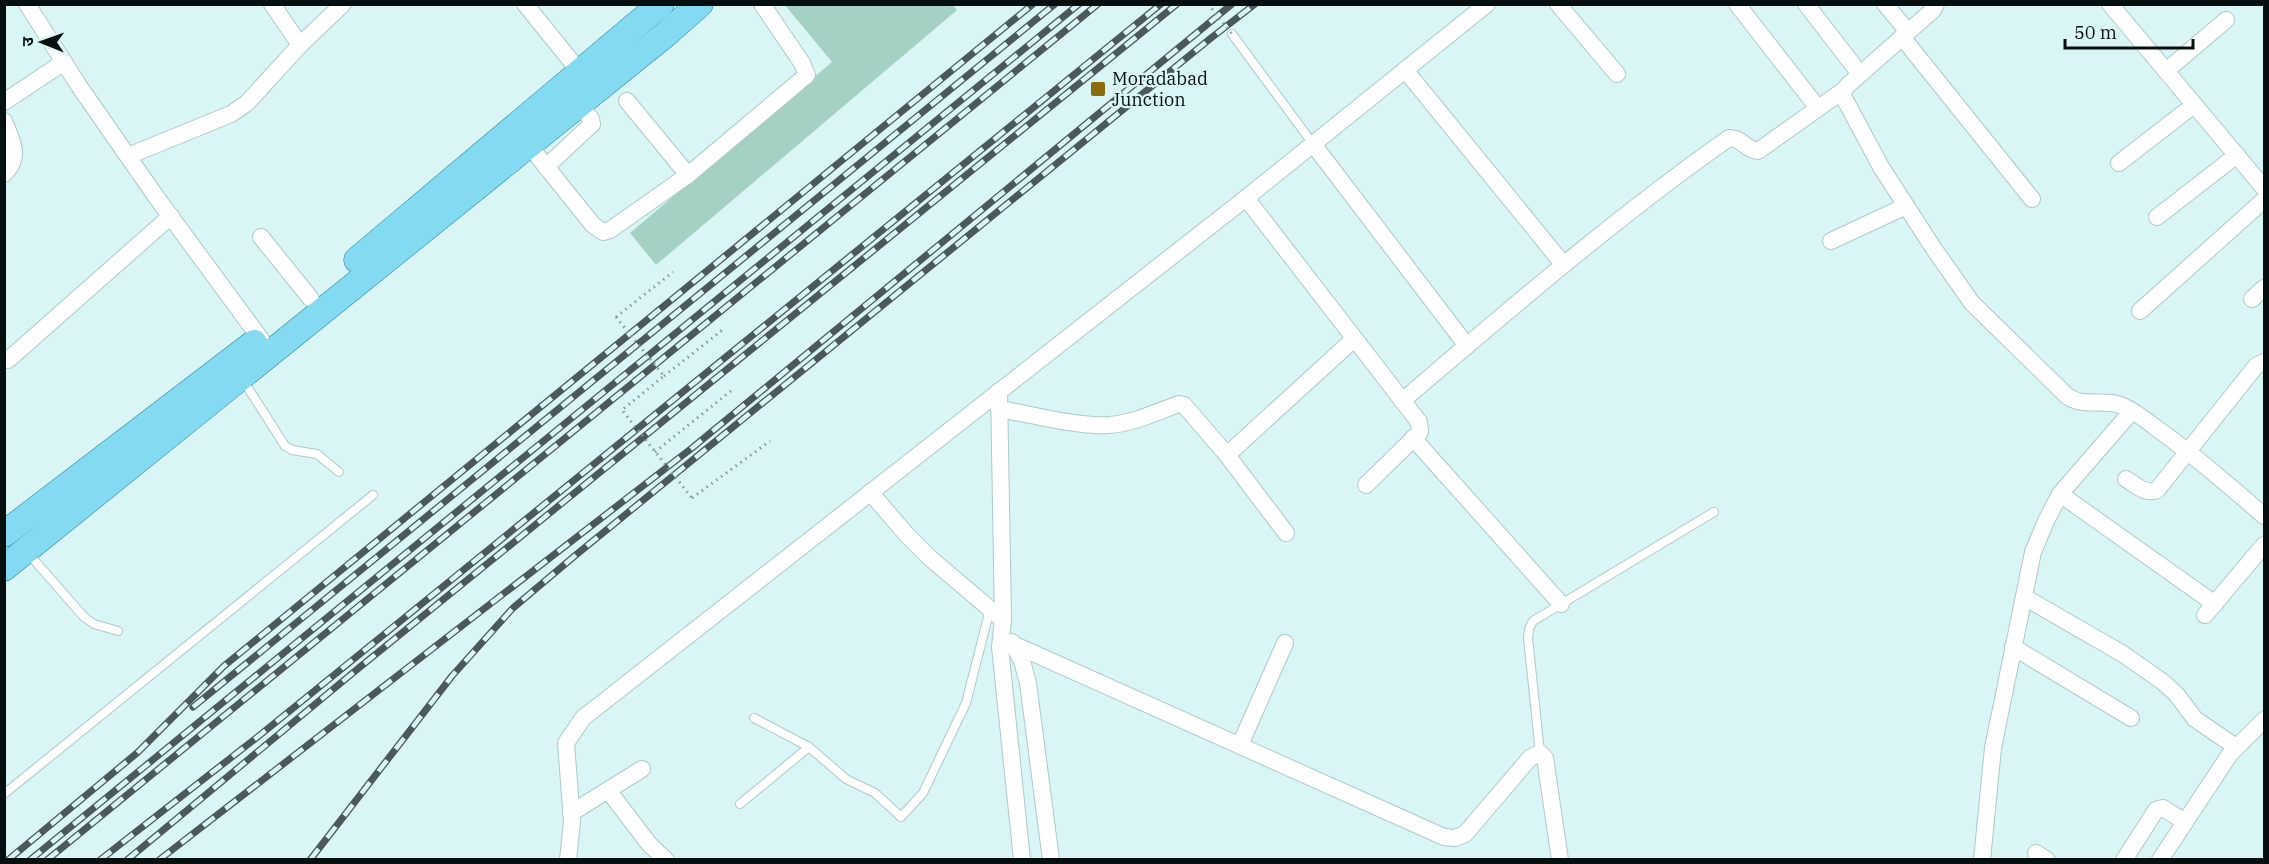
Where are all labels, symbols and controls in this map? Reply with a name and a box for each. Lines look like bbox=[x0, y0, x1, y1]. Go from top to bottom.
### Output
north arrow bbox=[12, 12, 72, 72]
scale bar bbox=[2065, 12, 2192, 50]
text: 50 m bbox=[2074, 21, 2117, 44]
text: उ bbox=[17, 36, 37, 47]
place label: Moradabad Junction bbox=[1112, 67, 1208, 111]
marker: Moradabad Junction bbox=[1089, 80, 1107, 98]

